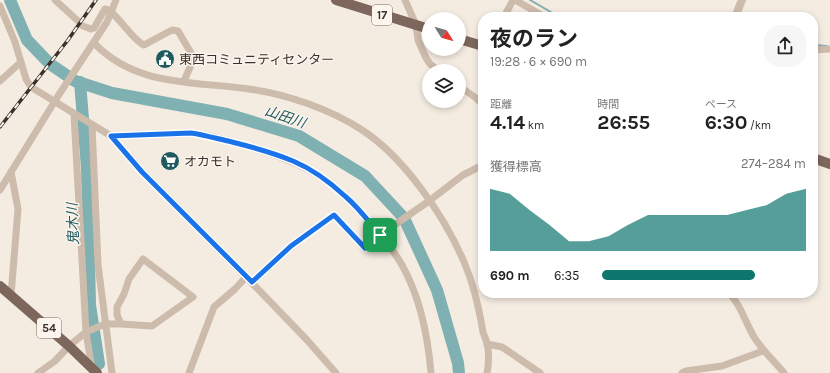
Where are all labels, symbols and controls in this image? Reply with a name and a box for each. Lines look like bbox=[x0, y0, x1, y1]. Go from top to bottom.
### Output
road number: 17 bbox=[372, 5, 392, 25]
north arrow bbox=[422, 12, 466, 56]
map controls bbox=[422, 12, 466, 108]
button: share bbox=[764, 25, 806, 67]
text: 夜のラン bbox=[490, 26, 578, 52]
public building icon: 東西コミュニティセンター bbox=[154, 48, 176, 70]
place label: 東西コミュニティセンター bbox=[179, 52, 334, 67]
text: 19:28 · 6 × 690 m bbox=[490, 54, 587, 69]
button: layers bbox=[422, 64, 466, 108]
text: 距離 bbox=[490, 98, 512, 111]
text: 時間 bbox=[597, 98, 619, 111]
text: ペース bbox=[705, 98, 737, 111]
water label: 山田川 bbox=[262, 102, 310, 133]
text: 4.14 bbox=[490, 111, 525, 134]
text: 26:55 bbox=[597, 111, 650, 134]
text: 6:30 bbox=[705, 111, 747, 134]
text: km bbox=[525, 119, 544, 132]
text: /km bbox=[747, 119, 771, 132]
supermarket icon: オカモト bbox=[159, 150, 181, 172]
place label: オカモト bbox=[184, 154, 236, 169]
text: 274–284 m bbox=[741, 156, 806, 171]
text: 獲得標高 bbox=[490, 159, 542, 174]
water label: 鬼木川 bbox=[64, 201, 82, 245]
pin bbox=[363, 218, 397, 252]
icon: arrive bbox=[369, 224, 391, 246]
text: 690 m bbox=[490, 268, 530, 283]
text: 6:35 bbox=[554, 268, 579, 283]
road number: 54 bbox=[37, 318, 61, 338]

